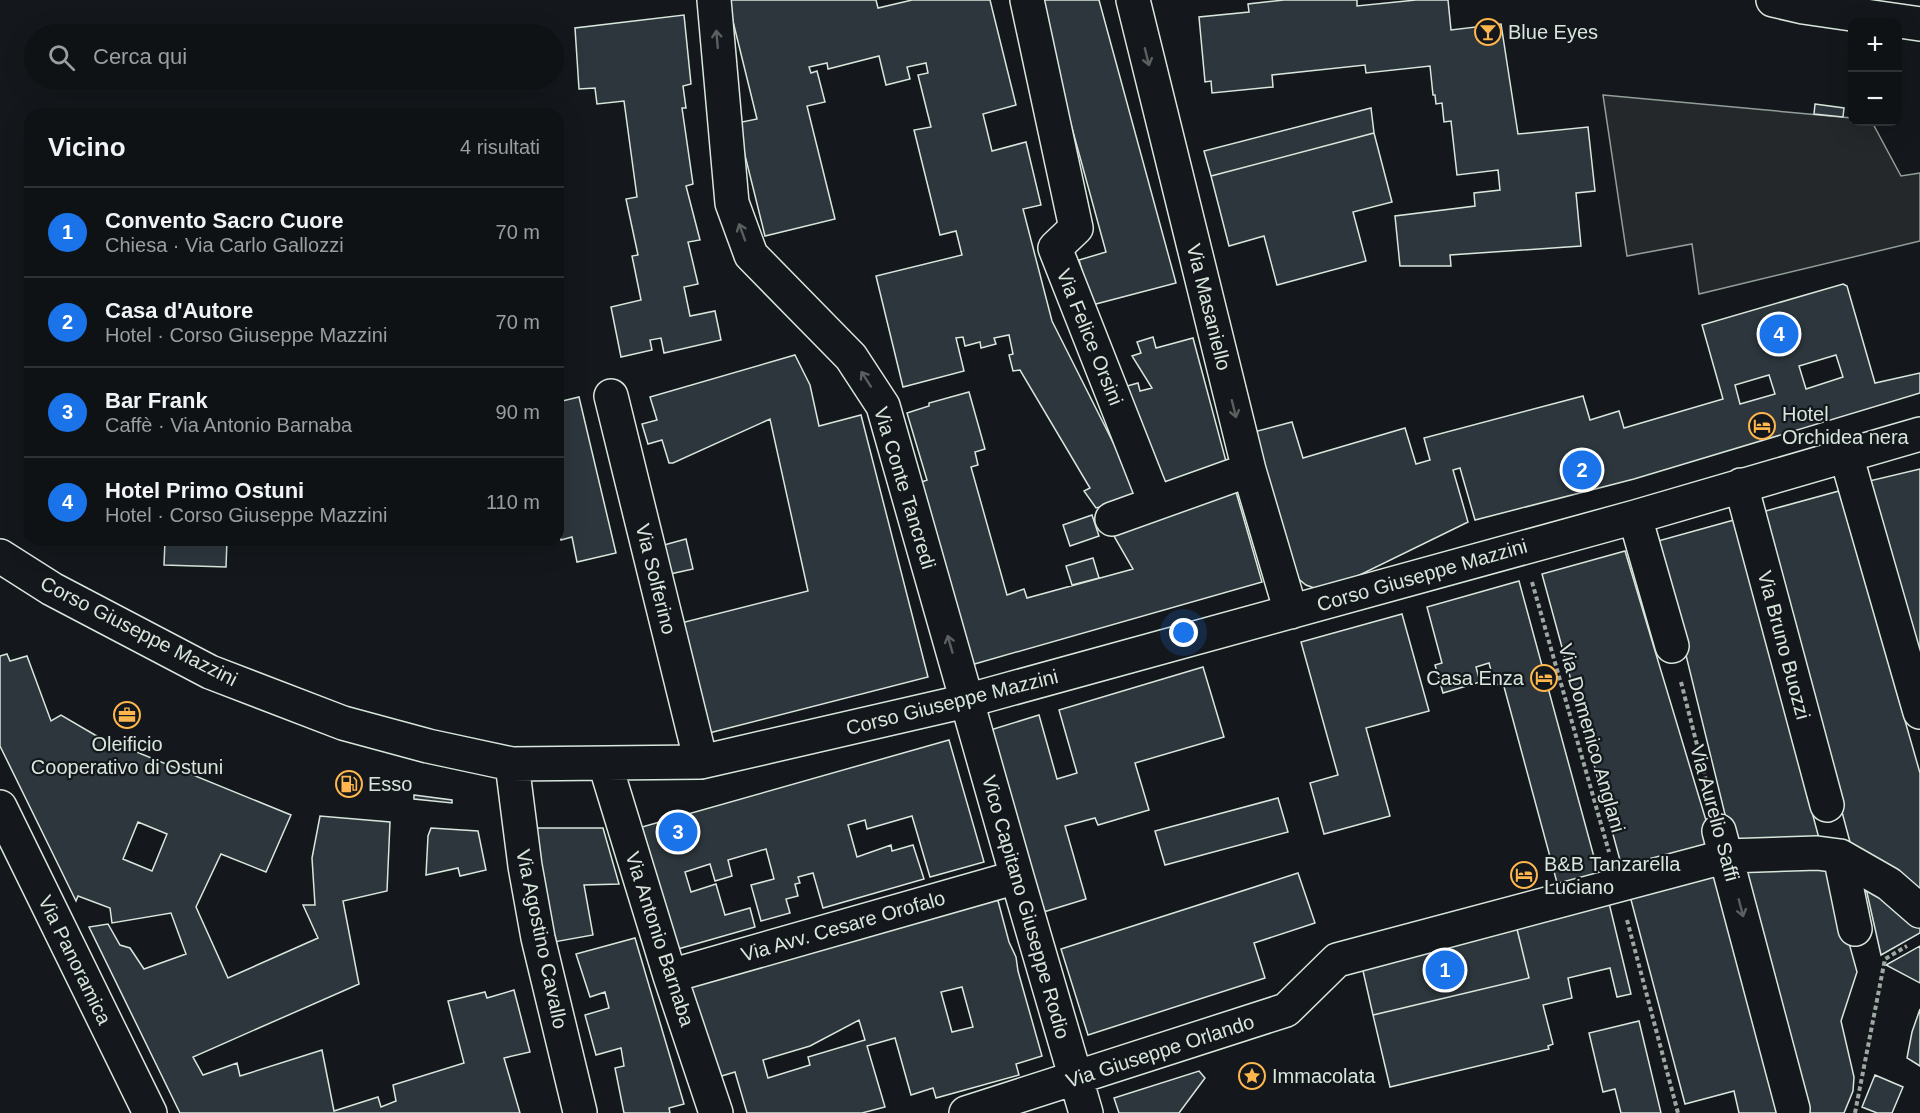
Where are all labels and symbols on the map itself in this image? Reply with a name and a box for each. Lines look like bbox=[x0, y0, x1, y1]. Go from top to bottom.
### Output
bar icon: Blue Eyes bbox=[1473, 17, 1503, 47]
place label: Blue Eyes bbox=[1508, 21, 1598, 43]
one-way arrow bbox=[711, 30, 722, 50]
one-way arrow bbox=[1141, 47, 1153, 66]
one-way arrow bbox=[736, 223, 747, 242]
street label: Via Masaniello bbox=[1183, 241, 1235, 373]
street label: Via Felice Orsini bbox=[1053, 266, 1127, 408]
pin: 4 bbox=[1760, 312, 1798, 356]
one-way arrow bbox=[860, 372, 872, 388]
one-way arrow bbox=[1229, 399, 1241, 418]
place label: Hotel Orchidea nera bbox=[1782, 403, 1910, 448]
street label: Via Conte Tancredi bbox=[870, 404, 940, 572]
hotel icon: Hotel Orchidea nera bbox=[1747, 411, 1777, 441]
pin: 2 bbox=[1562, 448, 1602, 492]
street label: Via Solferino bbox=[632, 521, 680, 637]
street label: Corso Giuseppe Mazzini bbox=[1314, 534, 1530, 616]
street label: Via Bruno Buozzi bbox=[1754, 568, 1814, 722]
street label: Corso Giuseppe Mazzini bbox=[37, 572, 241, 690]
your location bbox=[1169, 618, 1198, 647]
one-way arrow bbox=[944, 635, 955, 654]
street label: Via Domenico Anglani bbox=[1555, 641, 1629, 835]
hotel icon: Casa Enza bbox=[1529, 663, 1559, 693]
street label: Corso Giuseppe Mazzini bbox=[844, 665, 1060, 739]
place label: Casa Enza bbox=[1426, 667, 1525, 689]
office icon: Oleificio Cooperativo di Ostuni bbox=[112, 700, 142, 730]
place label: Oleificio Cooperativo di Ostuni bbox=[31, 733, 223, 778]
street label: Via Aurelio Saffi bbox=[1686, 742, 1744, 884]
fuel station icon: Esso bbox=[334, 769, 364, 799]
place label: Esso bbox=[368, 773, 412, 795]
street label: Vico Capitano Giuseppe Rodio bbox=[978, 773, 1074, 1041]
pin: 3 bbox=[658, 810, 698, 854]
street label: Via Agostino Cavallo bbox=[512, 847, 572, 1031]
street label: Via Antonio Barnaba bbox=[621, 849, 699, 1030]
place label: B&B Tanzarella Luciano bbox=[1544, 853, 1681, 898]
hotel icon: B&B Tanzarella Luciano bbox=[1509, 860, 1539, 890]
street label: Via Avv. Cesare Orofalo bbox=[738, 886, 948, 966]
street label: Via Panoramica bbox=[34, 892, 116, 1029]
one-way arrow bbox=[1735, 898, 1747, 917]
pin: 1 bbox=[1426, 948, 1464, 992]
street label: Via Giuseppe Orlando bbox=[1063, 1010, 1257, 1092]
place icon: Immacolata bbox=[1237, 1061, 1267, 1091]
place label: Immacolata bbox=[1272, 1065, 1376, 1087]

